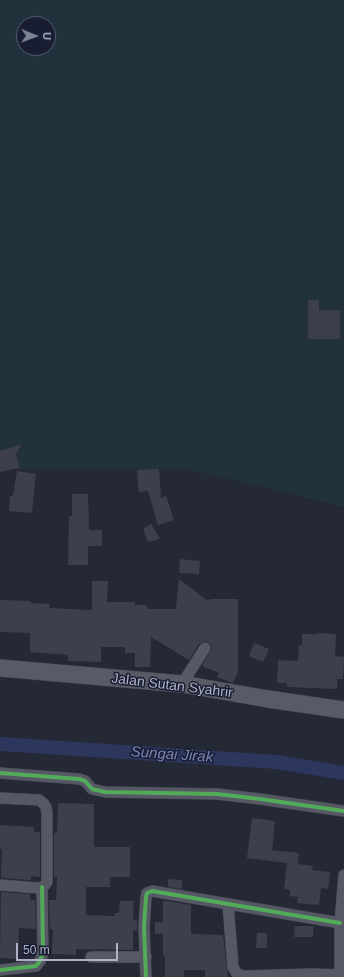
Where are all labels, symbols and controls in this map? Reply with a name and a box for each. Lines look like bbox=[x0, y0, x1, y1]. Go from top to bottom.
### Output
north arrow bbox=[16, 16, 56, 56]
text: U bbox=[41, 32, 53, 40]
street label: Jalan Sutan Syahrir bbox=[110, 670, 234, 702]
water label: Sungai Jirak bbox=[130, 743, 214, 767]
scale bar bbox=[18, 935, 120, 961]
text: 50 m bbox=[23, 943, 50, 957]

